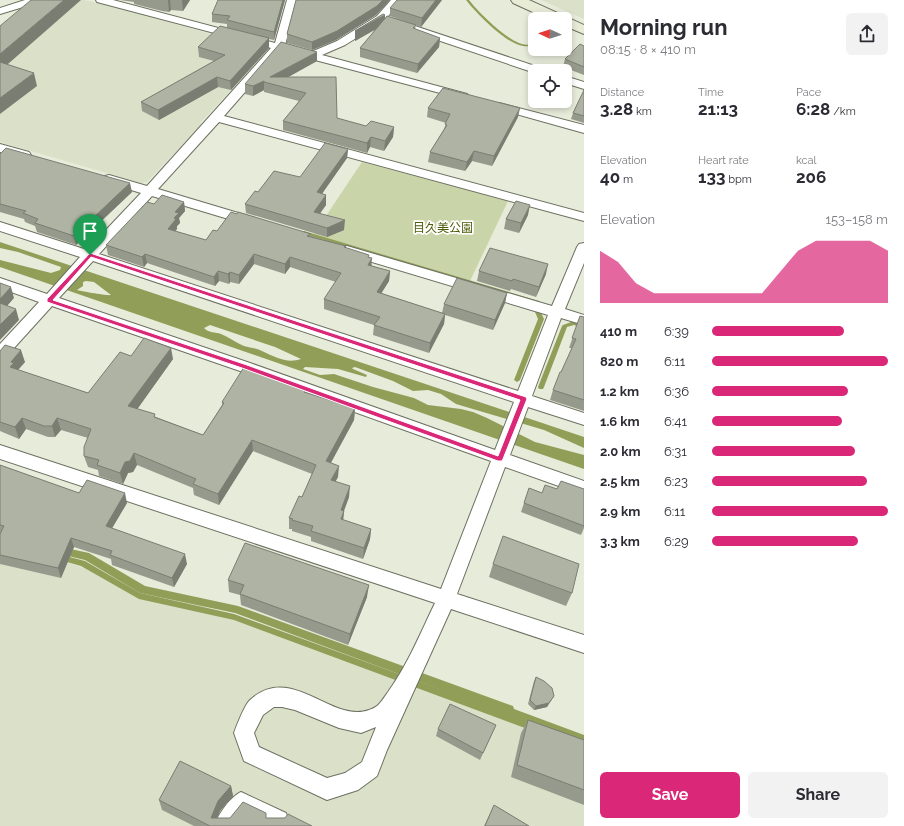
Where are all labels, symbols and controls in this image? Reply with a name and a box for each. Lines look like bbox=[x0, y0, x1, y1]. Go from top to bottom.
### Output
north arrow bbox=[528, 12, 572, 56]
map controls bbox=[528, 12, 572, 108]
button: share bbox=[846, 13, 888, 55]
text: Morning run bbox=[600, 14, 728, 40]
text: 08:15 · 8 × 410 m bbox=[600, 42, 696, 57]
button: locate bbox=[528, 64, 572, 108]
text: Distance bbox=[600, 86, 644, 99]
text: Time bbox=[698, 86, 724, 99]
text: Pace bbox=[796, 86, 821, 99]
text: 3.28 bbox=[600, 99, 633, 119]
text: 21:13 bbox=[698, 99, 738, 119]
text: 6:28 bbox=[796, 99, 830, 119]
text: km bbox=[633, 105, 652, 118]
text: /km bbox=[830, 105, 856, 118]
text: Elevation bbox=[600, 154, 647, 167]
text: Heart rate bbox=[698, 154, 749, 167]
text: kcal bbox=[796, 154, 817, 167]
text: 40 bbox=[600, 167, 620, 187]
text: 133 bbox=[698, 167, 725, 187]
text: 206 bbox=[796, 167, 826, 187]
text: m bbox=[620, 173, 633, 186]
text: bpm bbox=[725, 173, 752, 186]
text: Elevation bbox=[600, 212, 655, 227]
text: 153–158 m bbox=[825, 212, 888, 227]
pin bbox=[73, 214, 107, 255]
icon: arrive bbox=[79, 220, 101, 242]
park label: 目久美公園 bbox=[413, 221, 473, 235]
text: 410 m bbox=[600, 324, 637, 339]
text: 6:39 bbox=[664, 324, 689, 339]
text: 820 m bbox=[600, 354, 638, 369]
text: 6:11 bbox=[664, 354, 685, 369]
text: 1.2 km bbox=[600, 384, 639, 399]
text: 6:36 bbox=[664, 384, 689, 399]
text: 1.6 km bbox=[600, 414, 640, 429]
text: 6:41 bbox=[664, 414, 687, 429]
text: 2.0 km bbox=[600, 444, 641, 459]
text: 6:31 bbox=[664, 444, 687, 459]
text: 2.5 km bbox=[600, 474, 640, 489]
text: 6:23 bbox=[664, 474, 688, 489]
text: 2.9 km bbox=[600, 504, 640, 519]
text: 6:11 bbox=[664, 504, 685, 519]
text: 3.3 km bbox=[600, 534, 640, 549]
text: 6:29 bbox=[664, 534, 689, 549]
button: Save bbox=[600, 772, 740, 818]
button: Share bbox=[748, 772, 888, 818]

